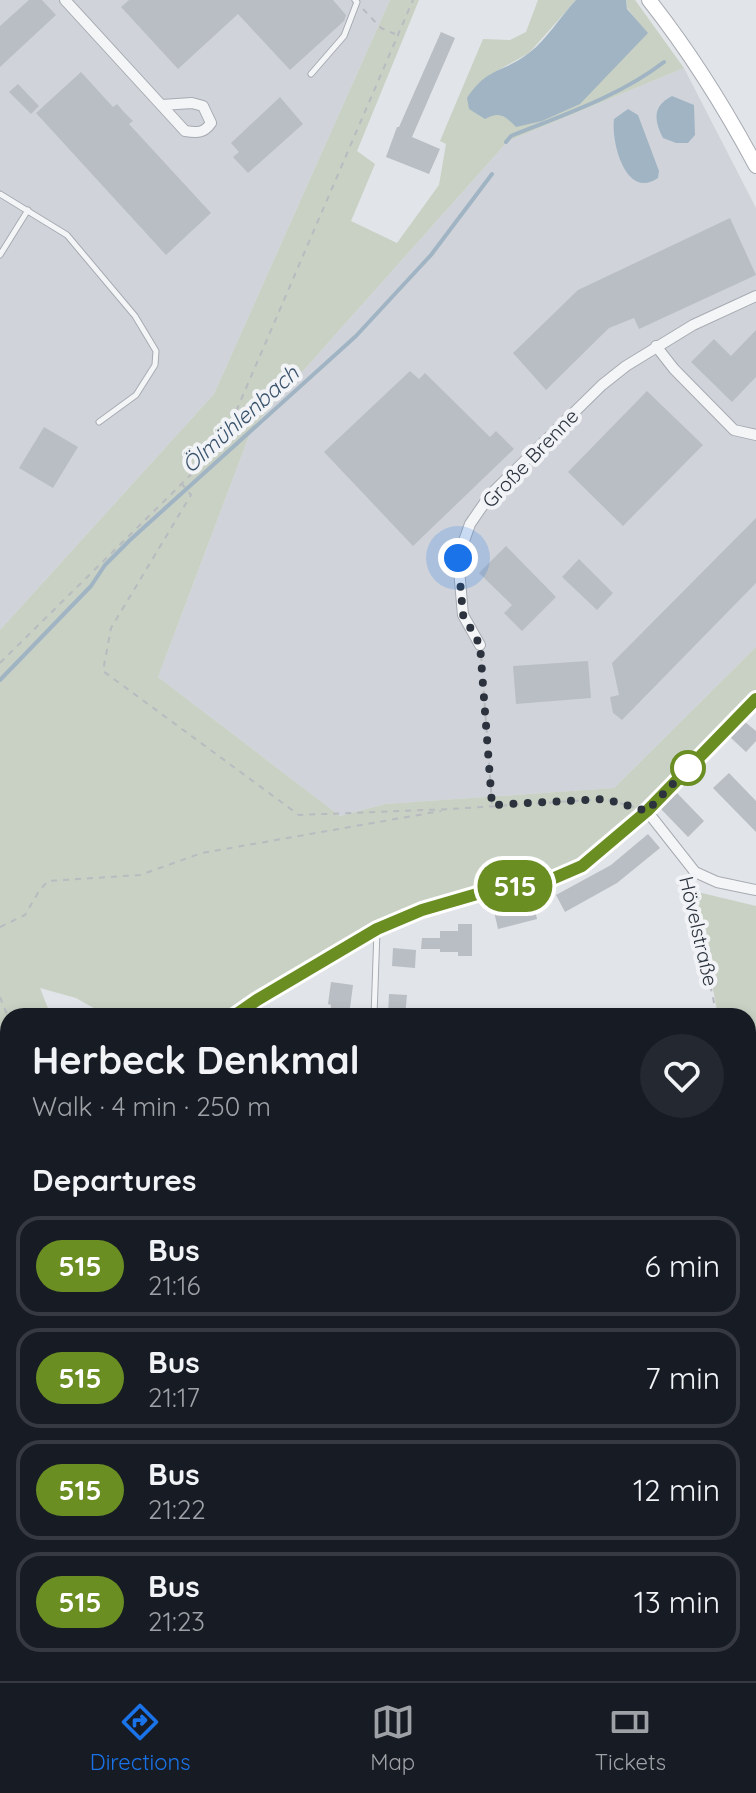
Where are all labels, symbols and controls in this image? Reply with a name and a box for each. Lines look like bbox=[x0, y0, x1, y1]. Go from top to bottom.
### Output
water label: Ölmühlenbach bbox=[176, 359, 305, 479]
street label: Große Brenne bbox=[477, 403, 583, 513]
your location bbox=[438, 538, 478, 578]
unlabelled marker bbox=[671, 751, 705, 785]
line badge: 515 bbox=[469, 860, 561, 912]
text: 515 bbox=[493, 868, 537, 903]
street label: Hövelstraße bbox=[674, 874, 724, 988]
button: heart bbox=[640, 1034, 724, 1118]
text: Herbeck Denkmal bbox=[32, 1036, 360, 1084]
text: Walk · 4 min · 250 m bbox=[32, 1090, 271, 1123]
text: Departures bbox=[32, 1161, 197, 1199]
text: Bus bbox=[148, 1231, 200, 1269]
text: 6 min bbox=[645, 1247, 720, 1285]
text: 515 bbox=[58, 1248, 102, 1283]
text: 21:16 bbox=[148, 1269, 201, 1302]
text: Bus bbox=[148, 1343, 200, 1381]
text: 7 min bbox=[645, 1359, 720, 1397]
text: 515 bbox=[58, 1360, 102, 1395]
text: 21:17 bbox=[148, 1381, 200, 1414]
text: Bus bbox=[148, 1455, 200, 1493]
text: 12 min bbox=[633, 1471, 720, 1509]
text: 515 bbox=[58, 1472, 102, 1507]
text: 21:22 bbox=[148, 1493, 206, 1526]
text: Bus bbox=[148, 1567, 200, 1605]
text: 13 min bbox=[634, 1583, 720, 1621]
text: 515 bbox=[58, 1584, 102, 1619]
text: 21:23 bbox=[148, 1605, 205, 1638]
tab: Directions bbox=[90, 1700, 191, 1776]
tab: Map bbox=[370, 1700, 415, 1776]
tab: Tickets bbox=[595, 1700, 666, 1776]

